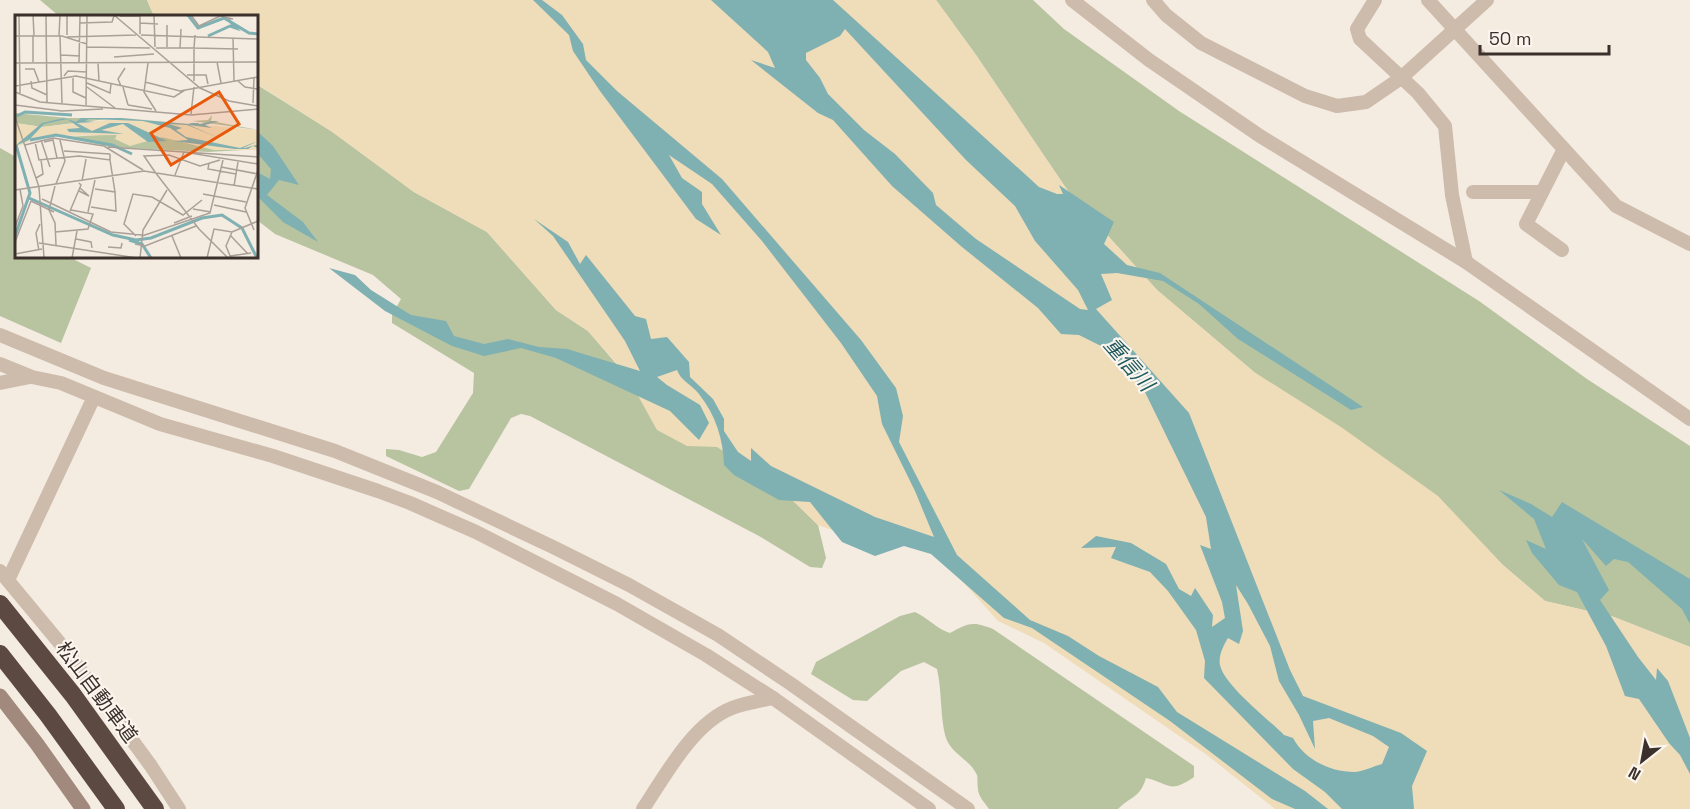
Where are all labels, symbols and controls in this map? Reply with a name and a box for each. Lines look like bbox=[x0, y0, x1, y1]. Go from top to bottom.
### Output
inset map bbox=[15, 15, 258, 258]
scale bar bbox=[1480, 18, 1609, 56]
text: 50 m bbox=[1489, 27, 1531, 50]
water label: 重信川 bbox=[1098, 331, 1161, 398]
street label: 松山自動車道 bbox=[51, 636, 143, 748]
north arrow bbox=[1612, 731, 1672, 791]
text: N bbox=[1625, 762, 1645, 785]

